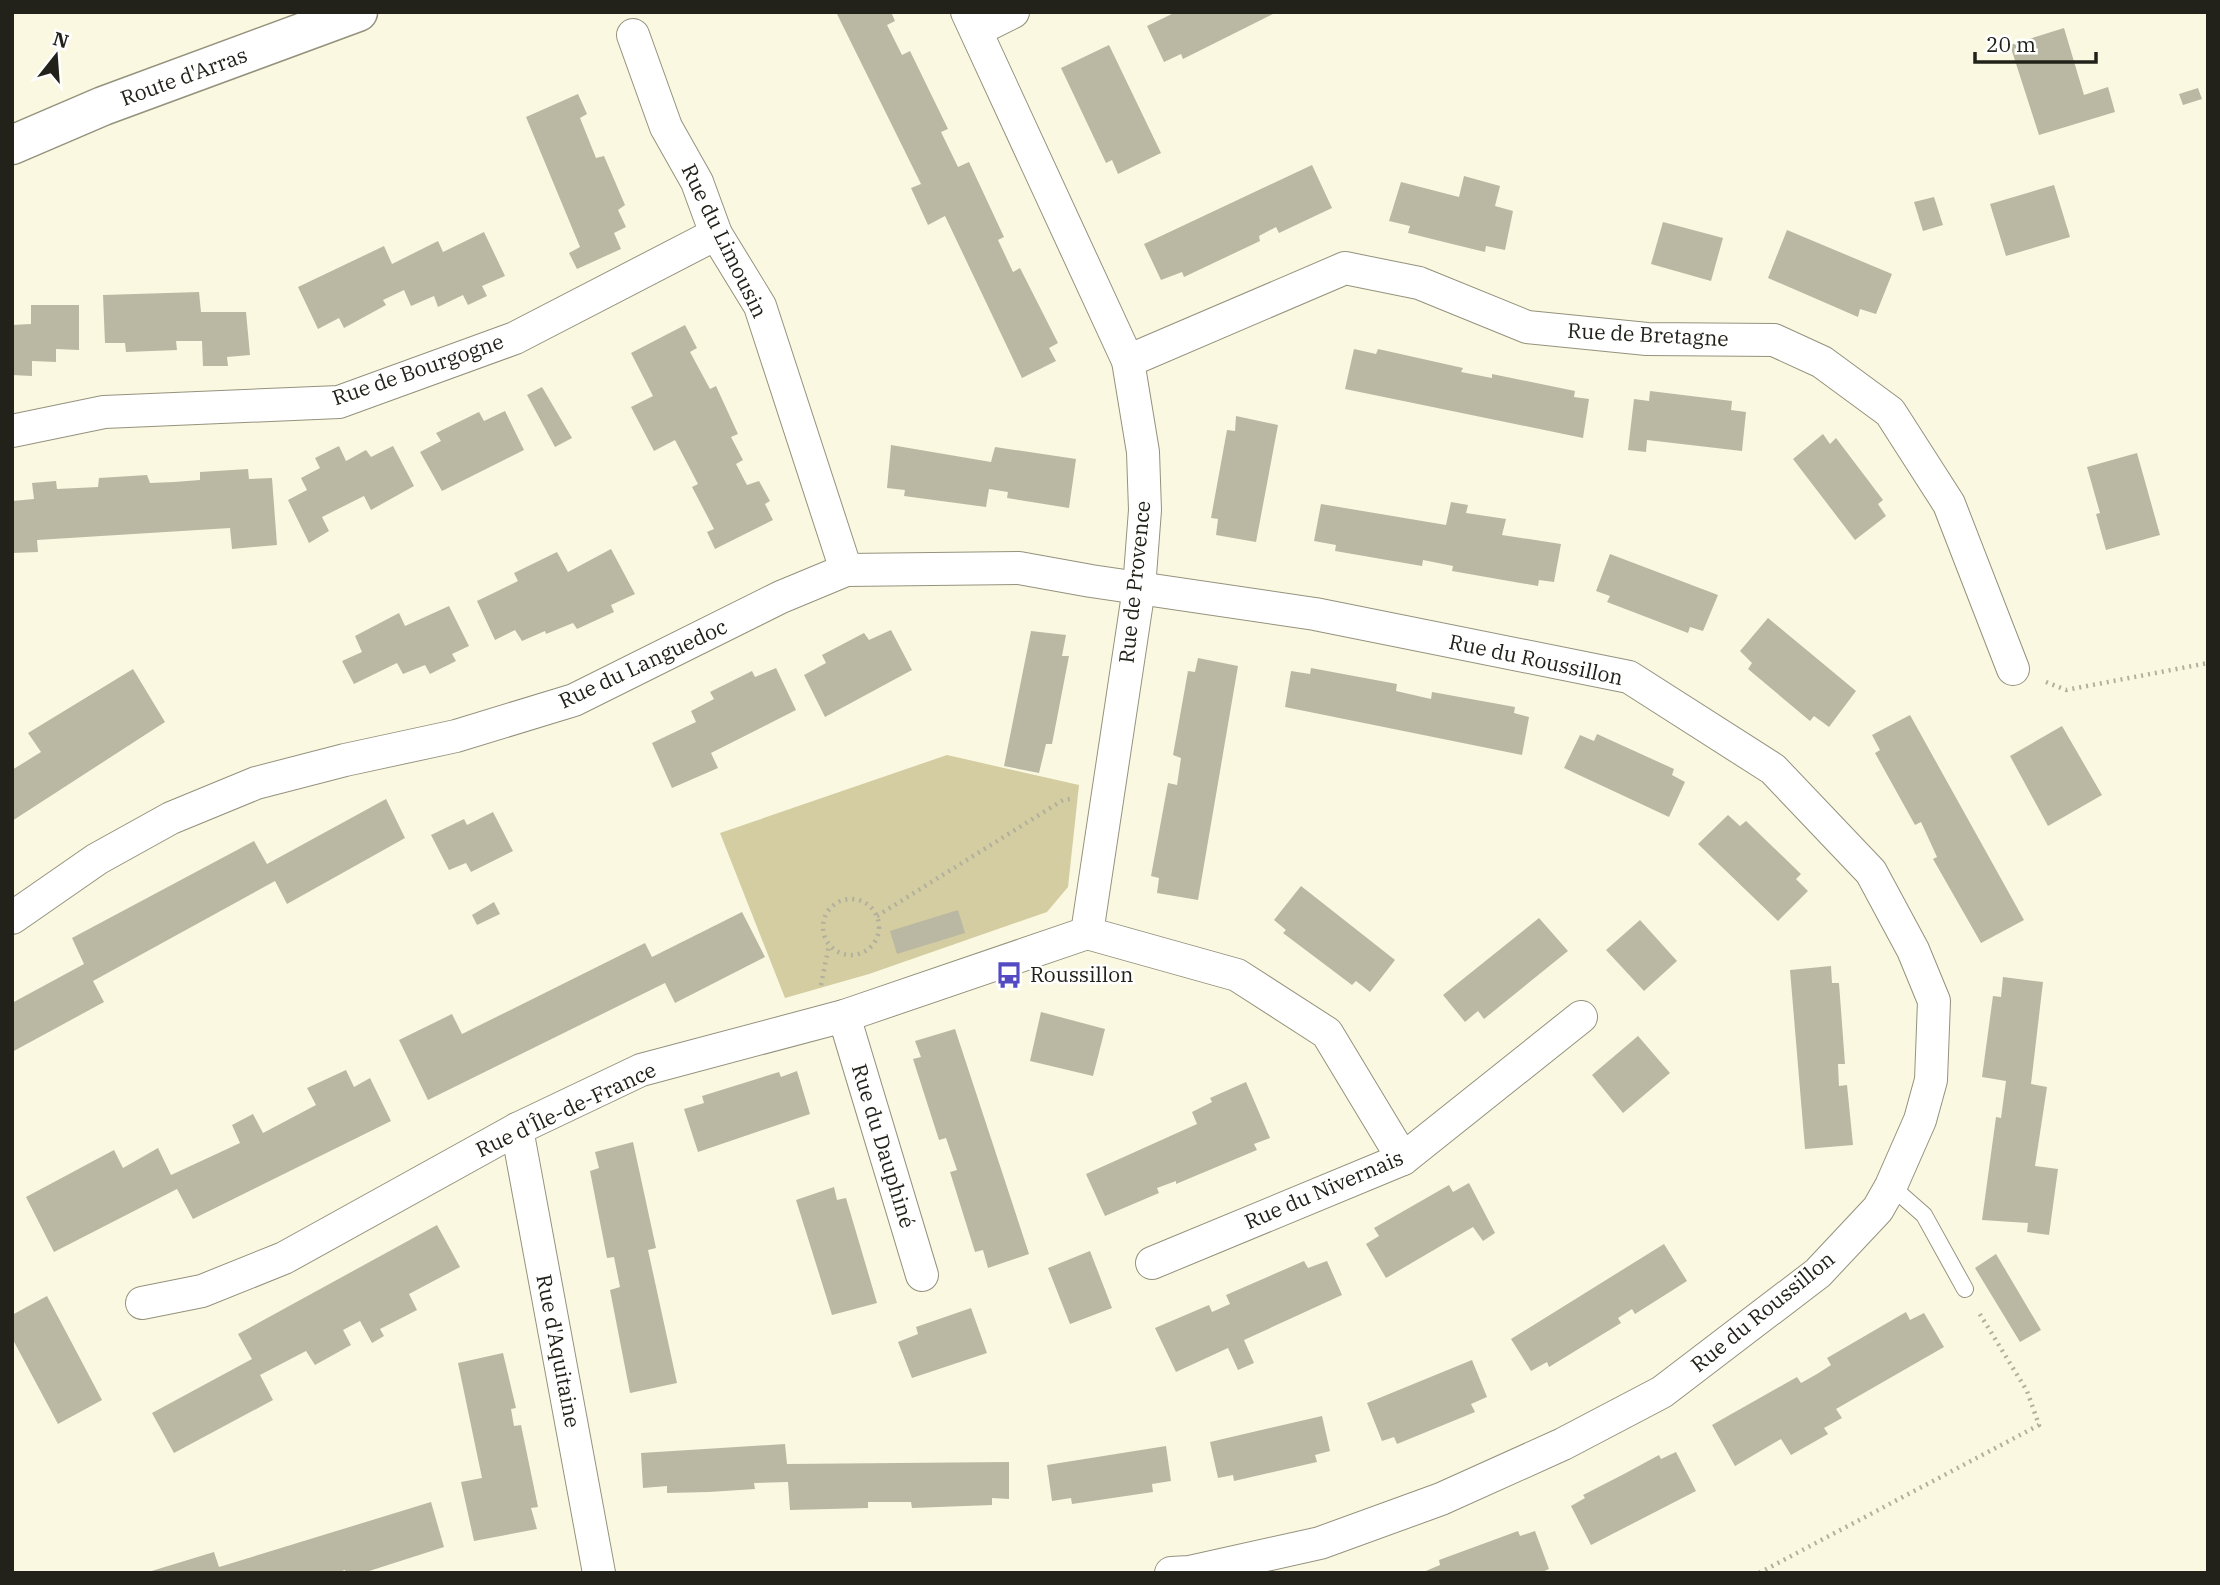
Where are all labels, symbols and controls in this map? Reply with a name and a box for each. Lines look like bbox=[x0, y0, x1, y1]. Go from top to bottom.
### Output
north arrow bbox=[21, 21, 91, 91]
scale bar bbox=[1975, 21, 2096, 65]
text: N bbox=[50, 26, 72, 53]
text: 20 m bbox=[1986, 30, 2036, 58]
street label: Route d'Arras bbox=[116, 40, 251, 112]
street label: Rue du Limousin bbox=[675, 159, 774, 322]
street label: Rue de Bretagne bbox=[1567, 316, 1729, 352]
street label: Rue de Bourgogne bbox=[328, 327, 507, 412]
street label: Rue de Provence bbox=[1112, 499, 1156, 665]
street label: Rue du Languedoc bbox=[554, 612, 731, 714]
street label: Rue du Roussillon bbox=[1447, 627, 1626, 691]
bus stop icon: Roussillon bbox=[994, 960, 1024, 990]
place label: Roussillon bbox=[1030, 960, 1134, 988]
street label: Rue d'Île-de-France bbox=[471, 1055, 660, 1163]
street label: Rue du Dauphiné bbox=[846, 1060, 922, 1231]
street label: Rue du Nivernais bbox=[1240, 1143, 1407, 1235]
street label: Rue du Roussillon bbox=[1685, 1245, 1840, 1378]
street label: Rue d'Aquitaine bbox=[530, 1272, 588, 1430]

